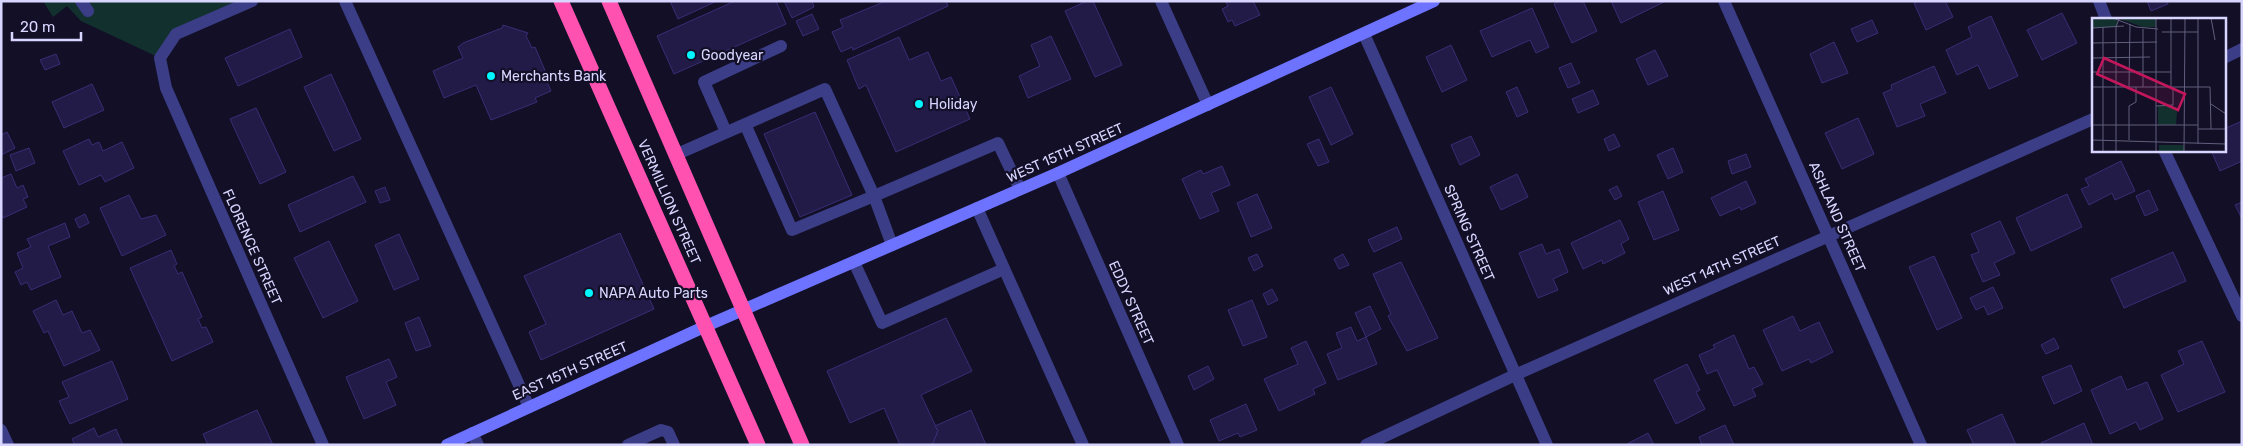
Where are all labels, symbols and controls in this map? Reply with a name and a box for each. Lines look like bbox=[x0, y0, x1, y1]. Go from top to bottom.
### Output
scale bar bbox=[12, 10, 81, 42]
text: 20 m bbox=[20, 18, 55, 36]
inset map bbox=[2092, 18, 2226, 151]
place label: Goodyear bbox=[701, 47, 764, 64]
marker: Goodyear bbox=[685, 49, 697, 61]
place label: Merchants Bank bbox=[501, 68, 607, 85]
marker: Merchants Bank bbox=[485, 70, 497, 82]
place label: Holiday bbox=[929, 96, 978, 113]
marker: Holiday bbox=[913, 98, 925, 110]
street label: WEST 15TH STREET bbox=[1004, 120, 1126, 186]
street label: VERMILLION STREET bbox=[634, 137, 704, 267]
street label: ASHLAND STREET bbox=[1805, 159, 1869, 275]
street label: SPRING STREET bbox=[1440, 182, 1498, 284]
street label: FLORENCE STREET bbox=[219, 186, 285, 308]
street label: WEST 14TH STREET bbox=[1661, 233, 1783, 299]
street label: EDDY STREET bbox=[1105, 258, 1157, 348]
place label: NAPA Auto Parts bbox=[599, 285, 708, 302]
marker: NAPA Auto Parts bbox=[583, 287, 595, 299]
street label: EAST 15TH STREET bbox=[510, 338, 630, 404]

